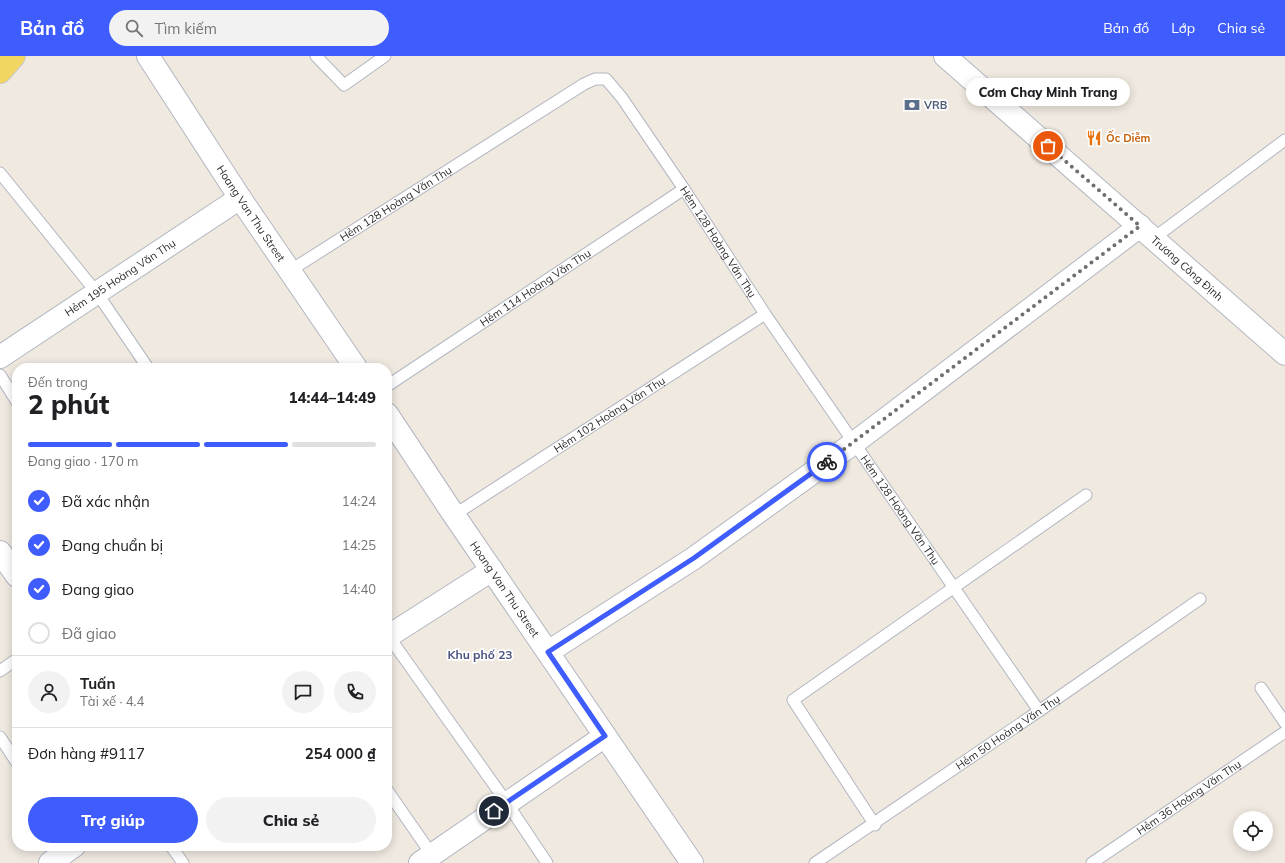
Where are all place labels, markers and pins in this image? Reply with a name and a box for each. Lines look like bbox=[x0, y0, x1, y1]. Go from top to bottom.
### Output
callout: Cơm Chay Minh Trang bbox=[966, 78, 1130, 106]
bank icon: VRB bbox=[903, 96, 921, 114]
place label: VRB bbox=[923, 98, 948, 112]
pin bbox=[1031, 129, 1065, 163]
restaurant icon: Ốc Diễm bbox=[1085, 129, 1103, 147]
place label: Ốc Diễm bbox=[1106, 130, 1150, 145]
pin bbox=[477, 794, 511, 828]

